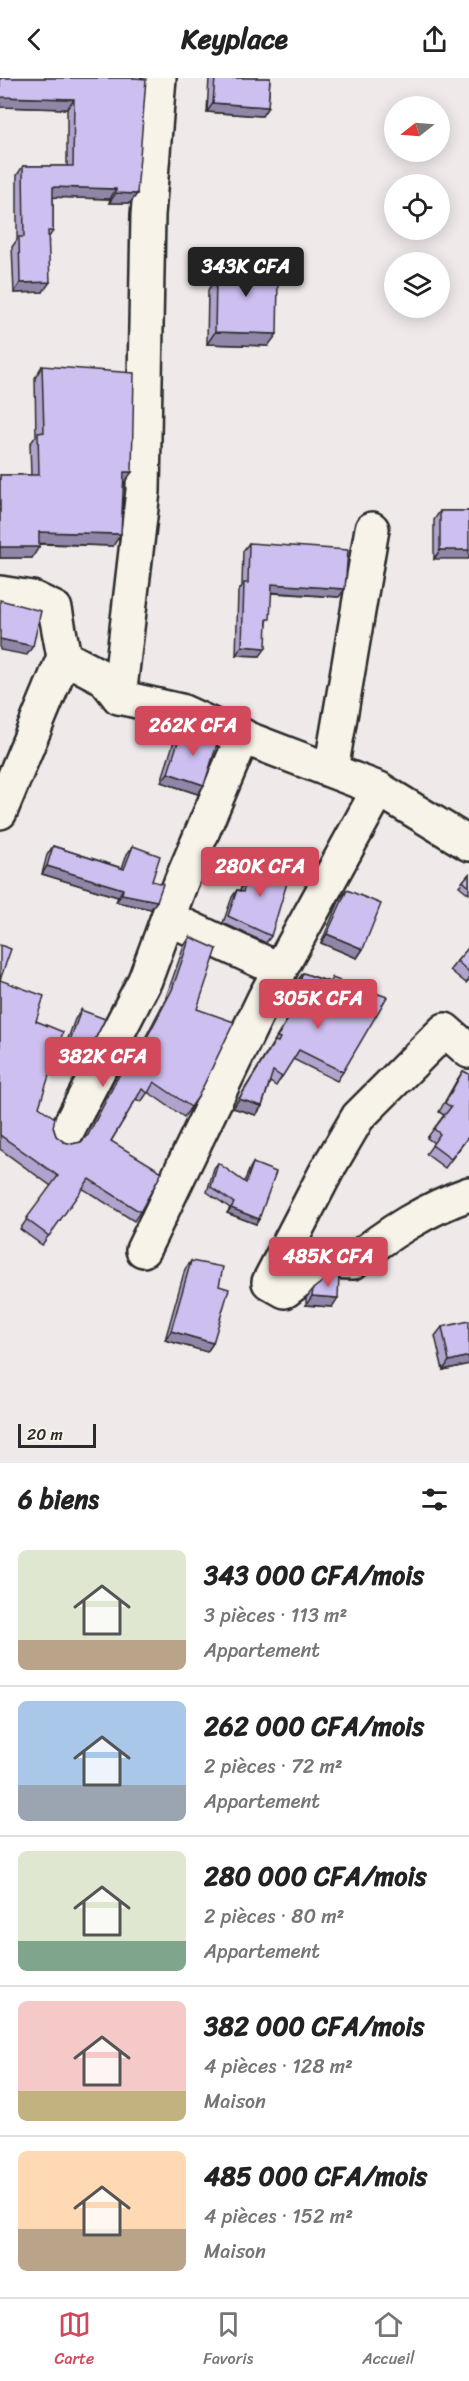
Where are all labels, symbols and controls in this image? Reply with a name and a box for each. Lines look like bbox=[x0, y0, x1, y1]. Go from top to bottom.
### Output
text: Keyplace bbox=[181, 15, 288, 63]
icon: back bbox=[18, 23, 51, 56]
icon: share bbox=[418, 23, 451, 56]
north arrow bbox=[384, 96, 450, 162]
map controls bbox=[384, 96, 450, 318]
button: locate bbox=[384, 174, 450, 240]
pin: 343K CFA bbox=[184, 247, 308, 298]
text: 343K CFA bbox=[202, 249, 290, 284]
button: layers bbox=[384, 252, 450, 318]
pin: 262K CFA bbox=[131, 706, 255, 757]
text: 262K CFA bbox=[149, 708, 237, 743]
pin: 280K CFA bbox=[198, 847, 322, 898]
text: 280K CFA bbox=[215, 849, 305, 884]
pin: 305K CFA bbox=[256, 979, 380, 1030]
text: 305K CFA bbox=[273, 981, 363, 1016]
pin: 382K CFA bbox=[41, 1037, 165, 1088]
text: 382K CFA bbox=[59, 1039, 147, 1074]
pin: 485K CFA bbox=[266, 1237, 390, 1288]
text: 485K CFA bbox=[283, 1239, 373, 1274]
text: 20 m bbox=[27, 1420, 63, 1449]
scale bar bbox=[18, 1421, 96, 1448]
text: 6 biens bbox=[18, 1476, 99, 1522]
icon: filters bbox=[418, 1483, 451, 1516]
text: 343 000 CFA/mois bbox=[204, 1552, 424, 1598]
icon: home bbox=[66, 1574, 138, 1646]
text: 3 pièces · 113 m² bbox=[204, 1598, 347, 1633]
text: Appartement bbox=[204, 1633, 320, 1668]
text: 262 000 CFA/mois bbox=[204, 1703, 424, 1749]
icon: home bbox=[66, 1725, 138, 1797]
text: 2 pièces · 72 m² bbox=[204, 1749, 343, 1784]
text: Appartement bbox=[204, 1784, 320, 1819]
text: 280 000 CFA/mois bbox=[204, 1853, 427, 1899]
icon: home bbox=[66, 1875, 138, 1947]
text: 2 pièces · 80 m² bbox=[204, 1899, 344, 1934]
text: Appartement bbox=[204, 1934, 320, 1969]
text: 382 000 CFA/mois bbox=[204, 2003, 424, 2049]
icon: home bbox=[66, 2025, 138, 2097]
text: 4 pièces · 128 m² bbox=[204, 2049, 353, 2084]
text: Maison bbox=[204, 2084, 266, 2119]
text: 485 000 CFA/mois bbox=[204, 2153, 427, 2199]
icon: home bbox=[66, 2175, 138, 2247]
text: 4 pièces · 152 m² bbox=[204, 2199, 353, 2234]
text: Maison bbox=[204, 2234, 266, 2269]
tab: Carte bbox=[55, 2308, 94, 2373]
tab: Favoris bbox=[203, 2308, 253, 2373]
tab: Accueil bbox=[362, 2308, 414, 2373]

